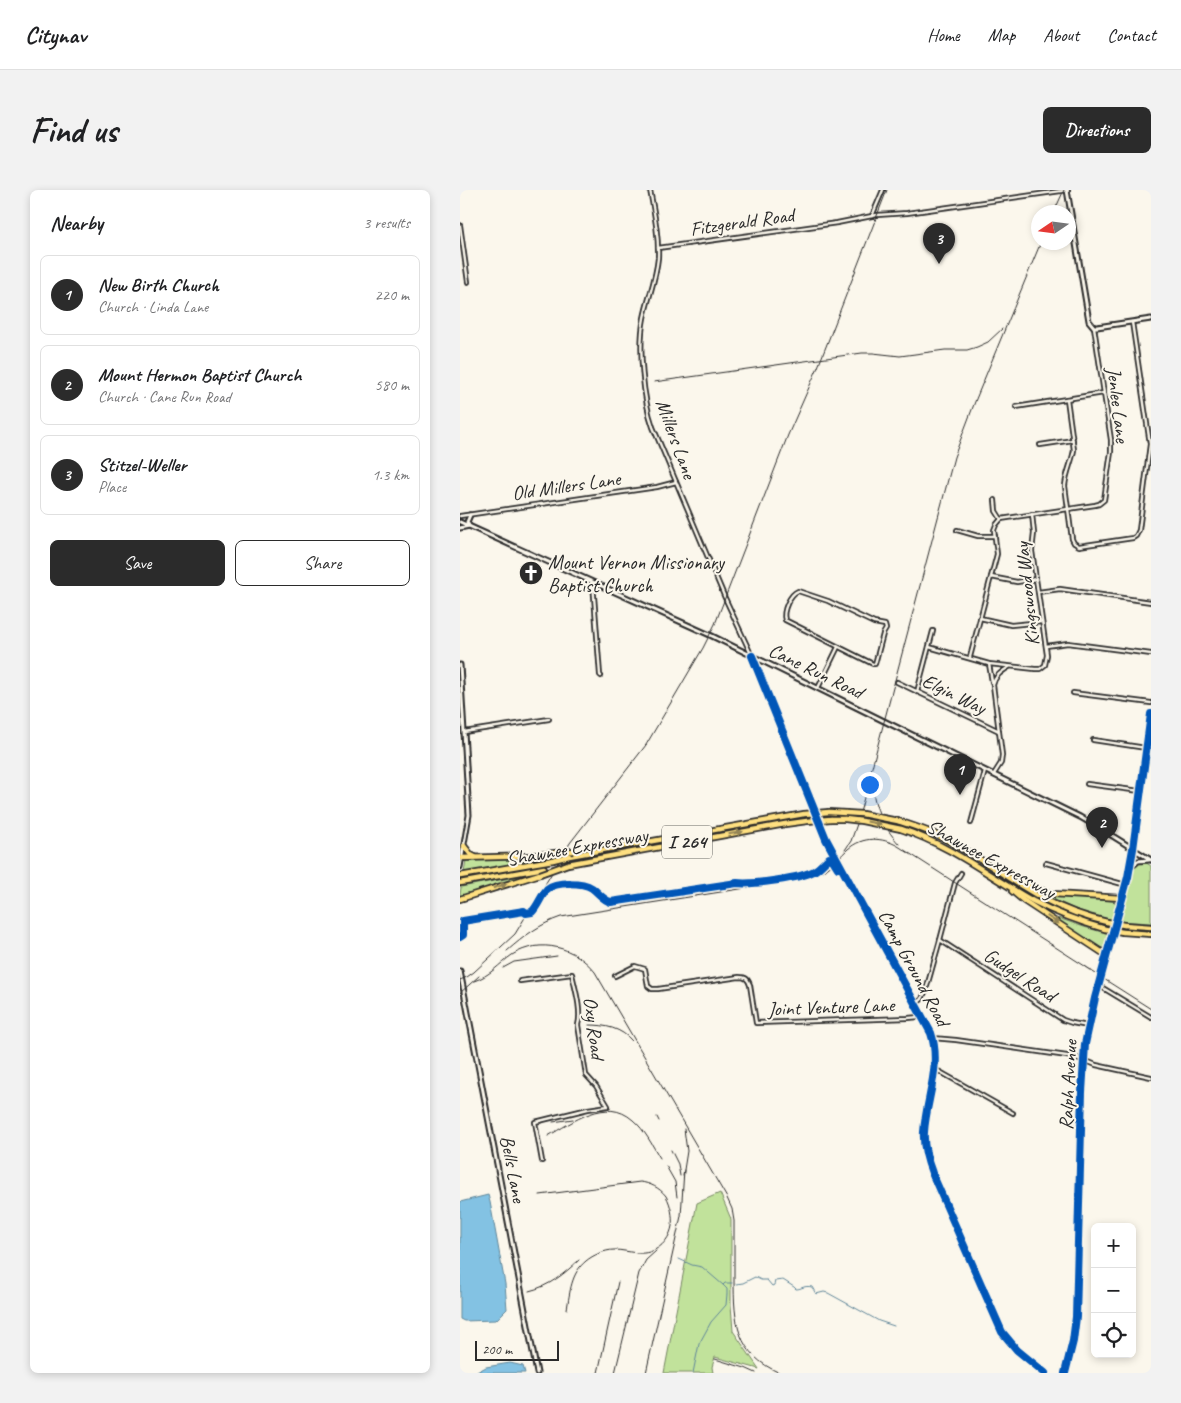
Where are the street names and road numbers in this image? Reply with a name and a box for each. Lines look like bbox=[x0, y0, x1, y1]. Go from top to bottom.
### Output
street label: Fitzgerald Road bbox=[689, 202, 799, 242]
street label: Jenlee Lane bbox=[1101, 365, 1135, 445]
street label: Millers Lane bbox=[650, 396, 702, 484]
street label: Old Millers Lane bbox=[510, 466, 623, 506]
street label: Kingswood Way bbox=[1009, 539, 1045, 647]
street label: Cane Run Road bbox=[764, 637, 870, 706]
street label: Elgin Way bbox=[918, 668, 992, 721]
street label: Shawnee Expressway bbox=[922, 813, 1062, 906]
street label: Shawnee Expressway bbox=[504, 822, 652, 872]
road number: I 264 bbox=[662, 826, 712, 859]
street label: Camp Ground Road bbox=[873, 905, 957, 1033]
street label: Gudgel Road bbox=[979, 942, 1063, 1009]
street label: Joint Venture Lane bbox=[766, 992, 896, 1022]
street label: Oxy Road bbox=[578, 995, 611, 1064]
street label: Ralph Avenue bbox=[1053, 1038, 1083, 1131]
street label: Bells Lane bbox=[494, 1133, 532, 1206]

